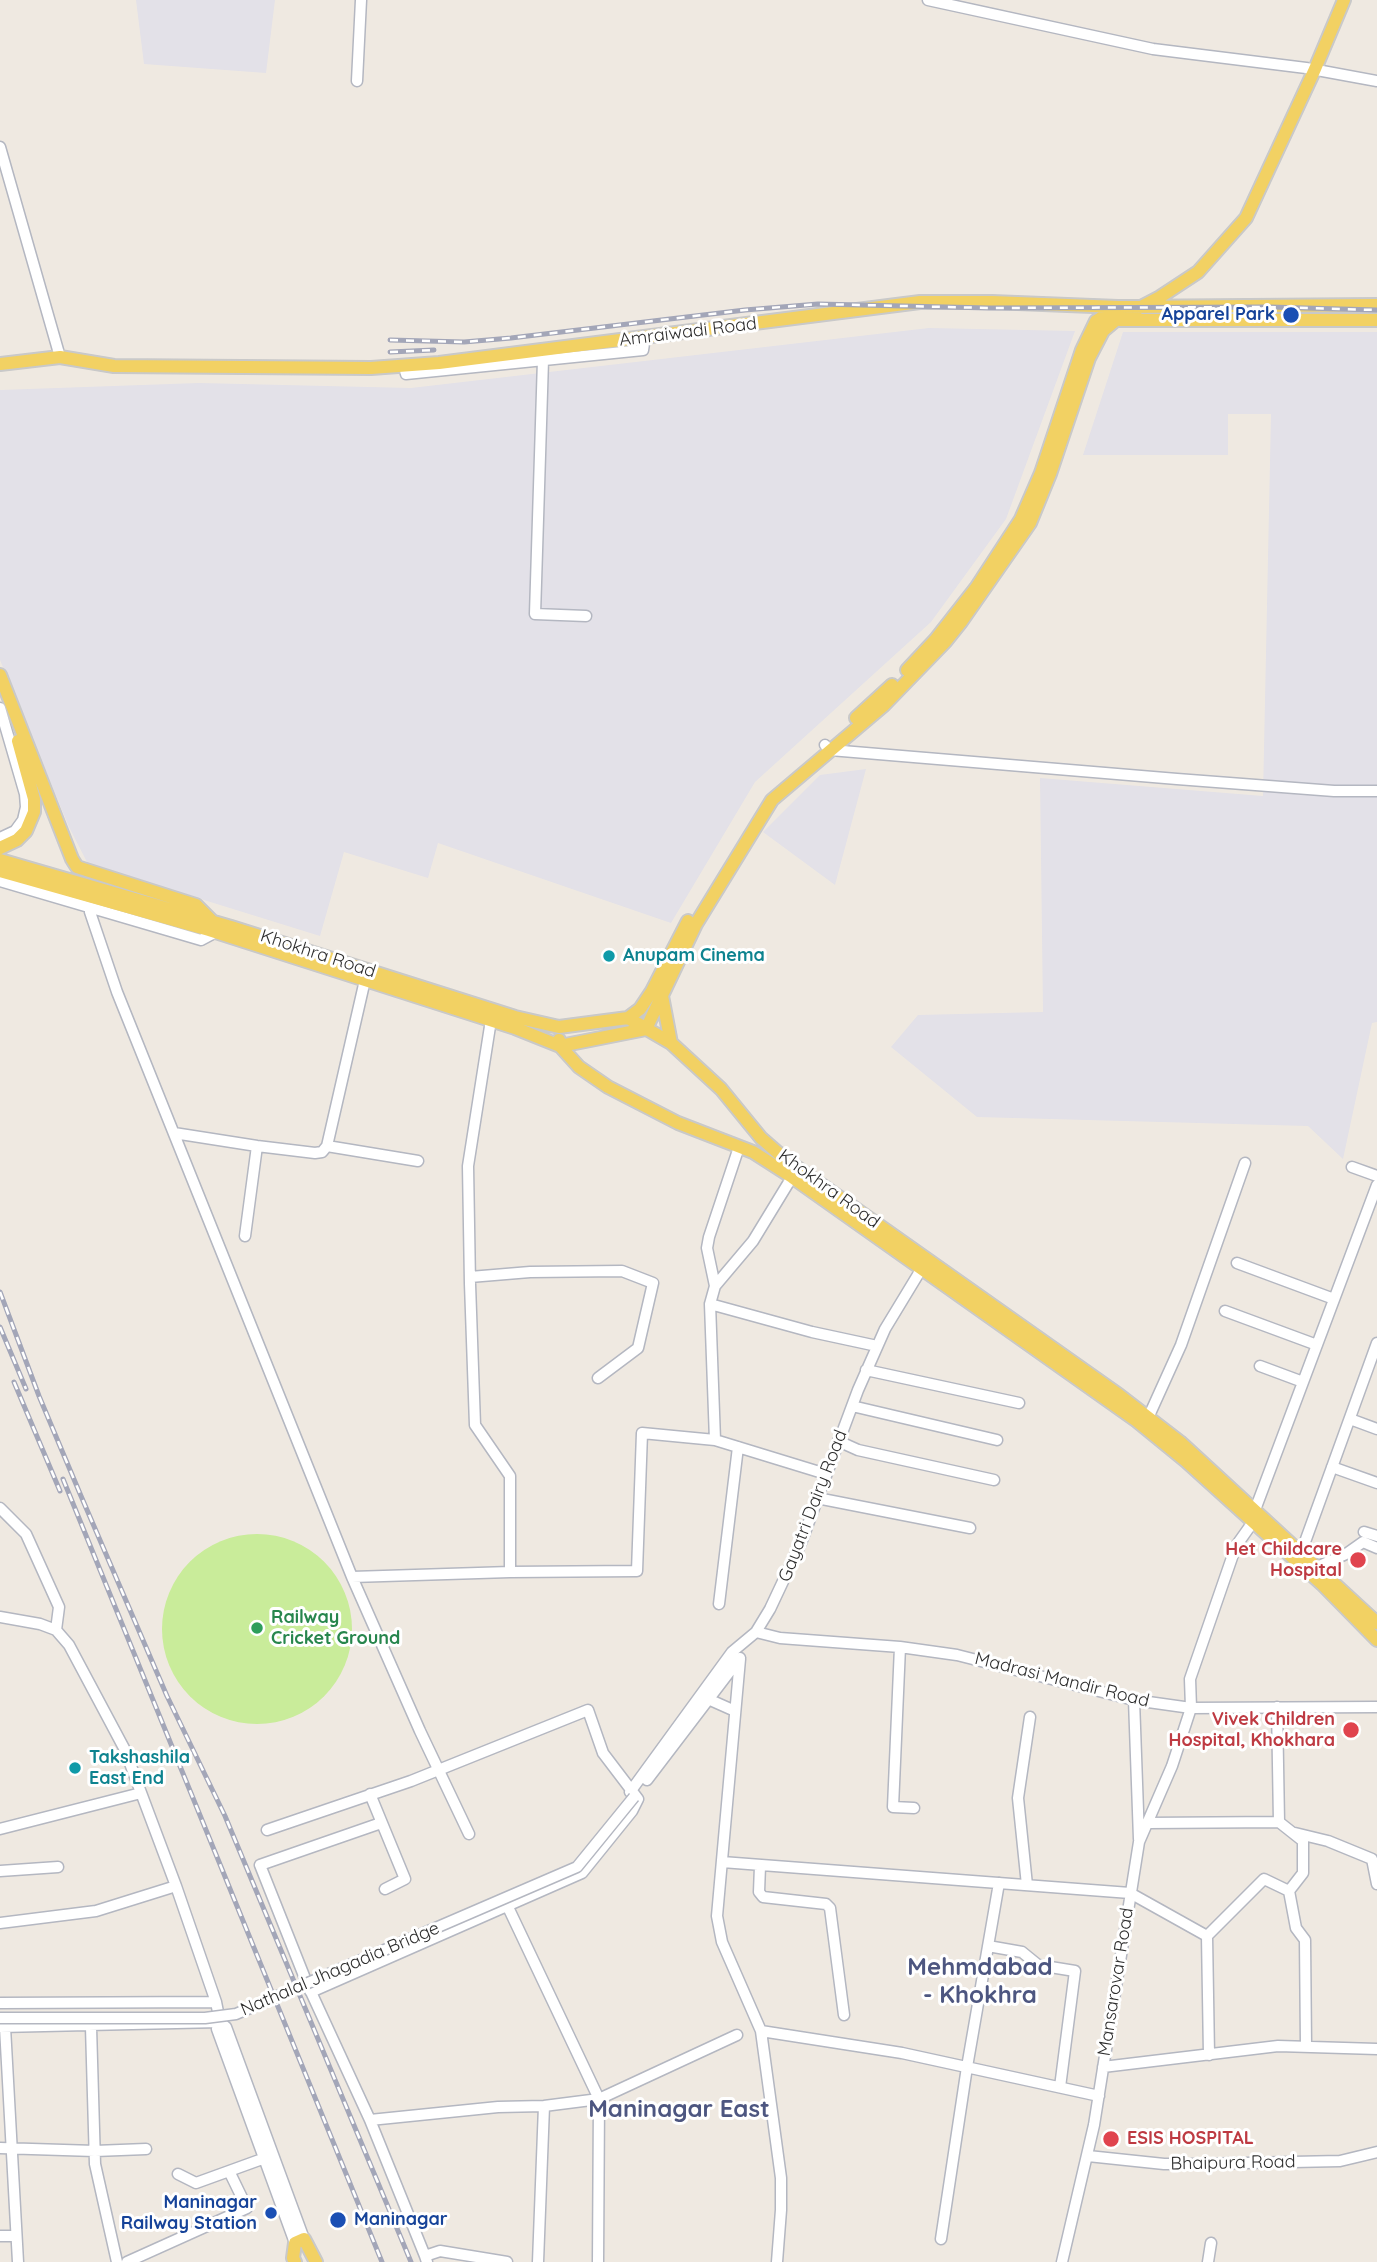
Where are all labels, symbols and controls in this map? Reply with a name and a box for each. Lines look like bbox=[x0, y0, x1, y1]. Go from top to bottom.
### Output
place label: Apparel Park bbox=[1162, 304, 1275, 326]
marker: Apparel Park bbox=[1281, 305, 1301, 325]
street label: Amraiwadi Road bbox=[618, 313, 758, 351]
street label: Khokhra Road bbox=[258, 925, 378, 983]
place label: Anupam Cinema bbox=[623, 945, 765, 967]
marker: Anupam Cinema bbox=[601, 948, 617, 964]
street label: Khokhra Road bbox=[774, 1145, 884, 1233]
street label: Gayatri Dairy Road bbox=[774, 1427, 852, 1585]
place label: Het Childcare Hospital bbox=[1225, 1539, 1342, 1582]
marker: Het Childcare Hospital bbox=[1348, 1550, 1368, 1570]
place label: Railway Cricket Ground bbox=[271, 1607, 400, 1650]
marker: Railway Cricket Ground bbox=[249, 1620, 265, 1636]
street label: Madrasi Mandir Road bbox=[973, 1648, 1151, 1712]
place label: Vivek Children Hospital, Khokhara bbox=[1169, 1709, 1335, 1752]
marker: Vivek Children Hospital, Khokhara bbox=[1341, 1720, 1361, 1740]
place label: Takshashila East End bbox=[89, 1747, 190, 1790]
marker: Takshashila East End bbox=[67, 1760, 83, 1776]
street label: Mansarovar Road bbox=[1094, 1906, 1138, 2058]
street label: Nathalal Jhagadia Bridge bbox=[237, 1917, 443, 2021]
district label: Mehmdabad - Khokhra bbox=[907, 1954, 1053, 2010]
district label: Maninagar East bbox=[588, 2096, 770, 2124]
place label: ESIS HOSPITAL bbox=[1127, 2128, 1254, 2150]
marker: ESIS HOSPITAL bbox=[1101, 2129, 1121, 2149]
street label: Bhaipura Road bbox=[1170, 2151, 1296, 2175]
place label: Maninagar Railway Station bbox=[121, 2192, 257, 2234]
marker: Maninagar Railway Station bbox=[263, 2205, 279, 2221]
place label: Maninagar bbox=[354, 2209, 448, 2231]
marker: Maninagar bbox=[328, 2210, 348, 2230]

